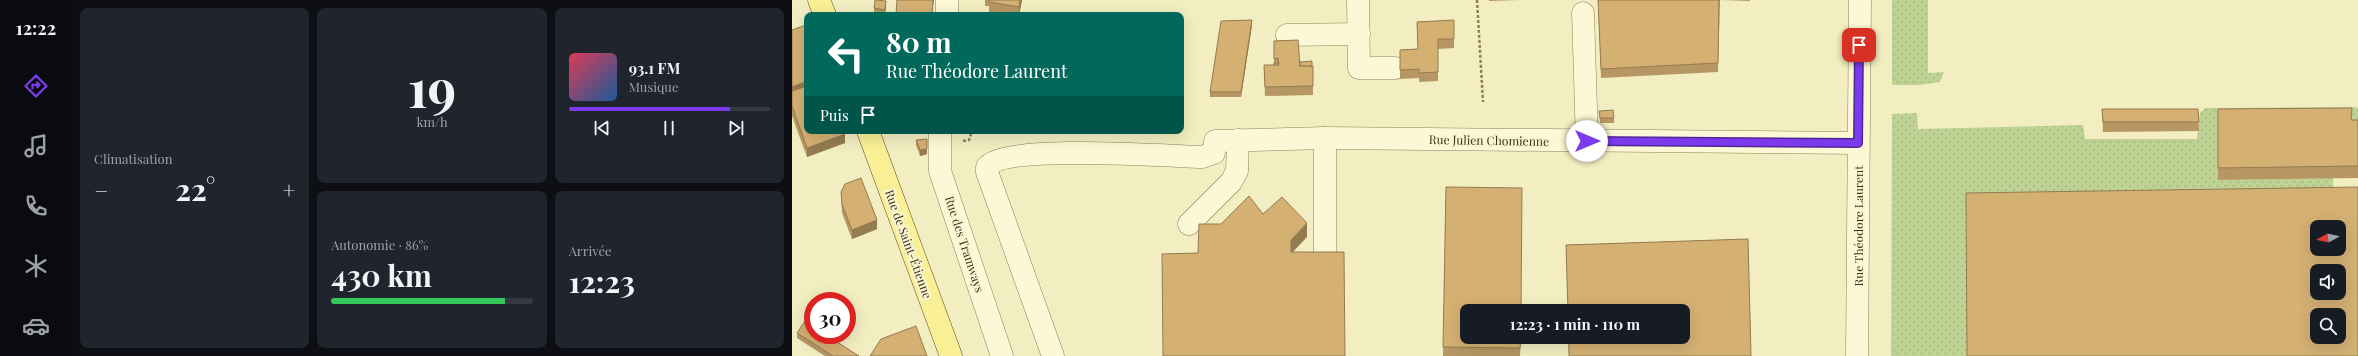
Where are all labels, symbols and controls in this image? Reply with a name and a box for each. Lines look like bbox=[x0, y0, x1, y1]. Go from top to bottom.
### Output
text: 12:22 bbox=[16, 16, 56, 40]
text: 80 m bbox=[886, 23, 952, 60]
icon: left bbox=[820, 28, 872, 80]
pin bbox=[1842, 28, 1876, 62]
icon: arrive bbox=[1848, 34, 1870, 56]
text: 19 bbox=[408, 52, 456, 121]
text: 93.1 FM bbox=[629, 58, 680, 78]
text: Rue Théodore Laurent bbox=[886, 59, 1067, 83]
icon: directions bbox=[22, 72, 50, 100]
text: Musique bbox=[629, 78, 678, 95]
icon: arrive bbox=[857, 104, 879, 126]
text: Puis bbox=[820, 105, 849, 125]
text: km/h bbox=[416, 113, 448, 130]
icon: previous bbox=[591, 117, 613, 139]
icon: pause bbox=[658, 117, 680, 139]
icon: next bbox=[725, 117, 747, 139]
position arrow bbox=[1566, 120, 1608, 162]
street label: Rue Julien Chomienne bbox=[1429, 131, 1549, 149]
icon: music bbox=[22, 132, 50, 160]
text: Climatisation bbox=[94, 150, 172, 167]
street label: Rue Théodore Laurent bbox=[1850, 165, 1866, 286]
text: 22° bbox=[175, 169, 215, 209]
text: − bbox=[94, 175, 108, 205]
text: + bbox=[282, 175, 295, 205]
street label: Rue de Saint-Étienne bbox=[882, 187, 936, 301]
icon: phone bbox=[22, 192, 50, 220]
street label: Rue des Tramways bbox=[942, 194, 988, 294]
north arrow bbox=[2310, 220, 2346, 256]
map controls bbox=[2310, 220, 2346, 344]
text: Autonomie · 86% bbox=[331, 236, 428, 253]
text: Arrivée bbox=[569, 242, 612, 259]
icon: climate bbox=[22, 252, 50, 280]
text: 430 km bbox=[331, 255, 432, 295]
text: 12:23 bbox=[569, 261, 635, 301]
button: sound bbox=[2310, 264, 2346, 300]
speed limit sign: 30 bbox=[804, 292, 856, 344]
button: search bbox=[2310, 308, 2346, 344]
icon: car bbox=[22, 312, 50, 340]
text: 12:23 · 1 min · 110 m bbox=[1510, 314, 1640, 334]

